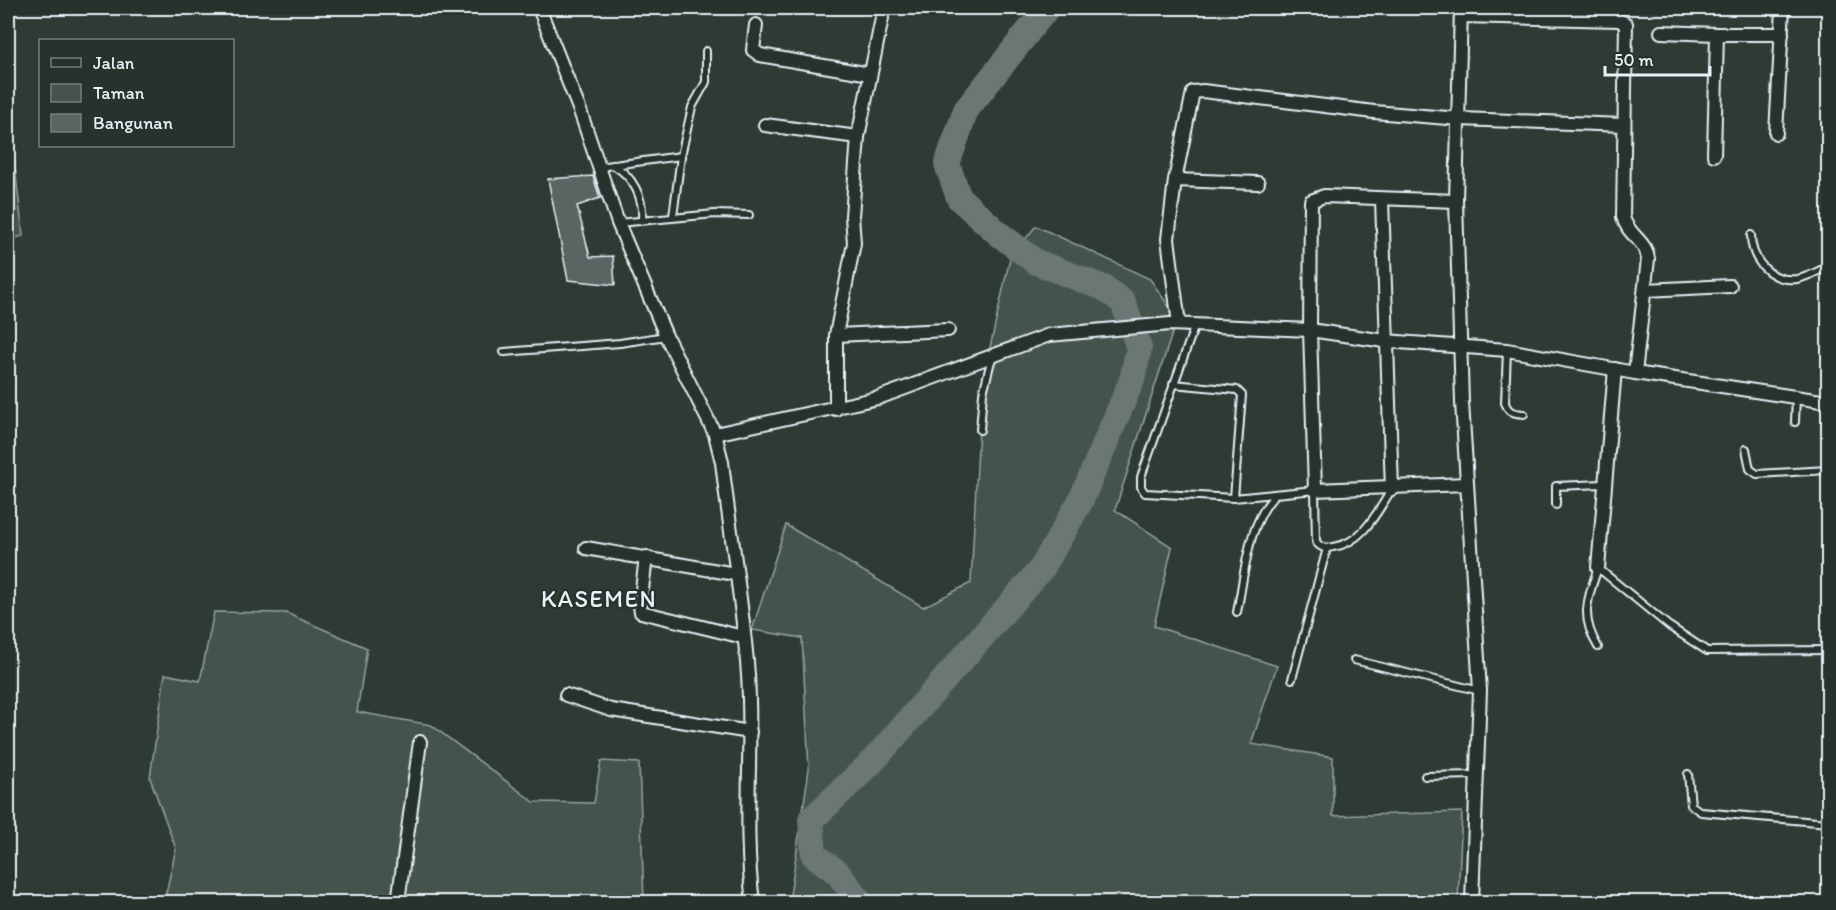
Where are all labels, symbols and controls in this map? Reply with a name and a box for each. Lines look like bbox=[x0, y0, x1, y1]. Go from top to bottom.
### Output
legend bbox=[39, 39, 234, 147]
scale bar bbox=[1605, 39, 1710, 77]
text: 50 m bbox=[1614, 49, 1654, 71]
text: Jalan bbox=[93, 52, 135, 74]
text: Taman bbox=[93, 82, 145, 104]
text: Bangunan bbox=[93, 112, 173, 134]
district label: KASEMEN bbox=[541, 584, 657, 613]

